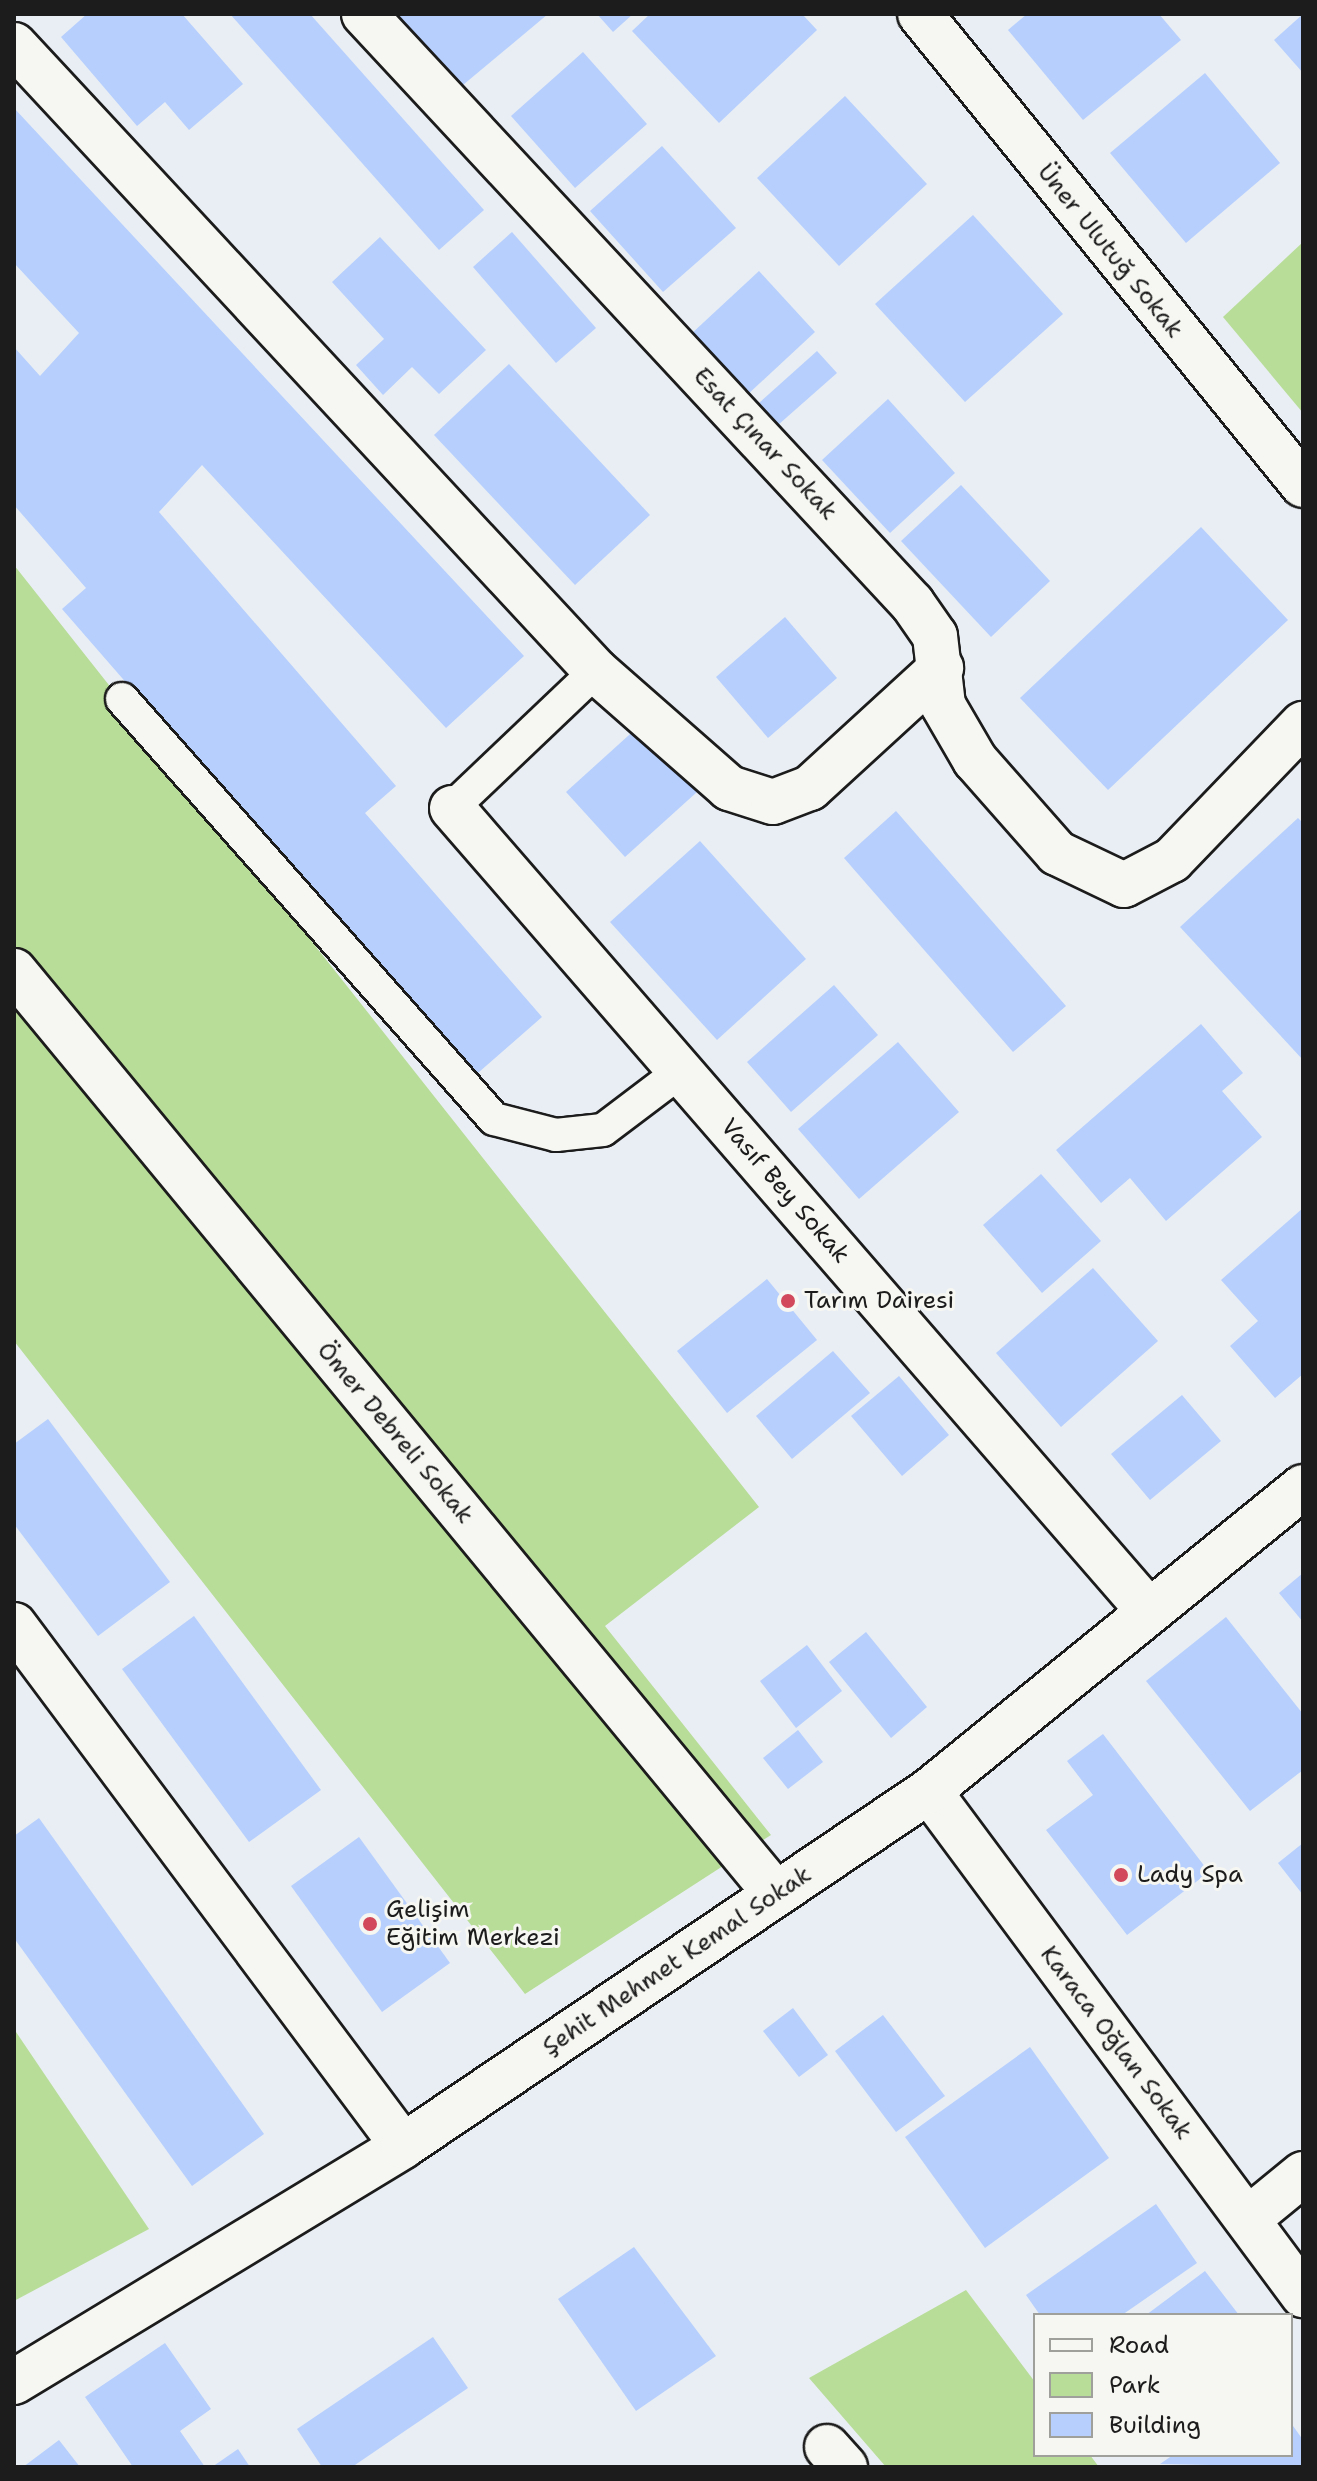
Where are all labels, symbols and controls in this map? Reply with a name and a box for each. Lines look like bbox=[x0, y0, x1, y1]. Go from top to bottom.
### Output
street label: Üner Ulutuğ Sokak bbox=[1031, 158, 1189, 344]
street label: Esat Çınar Sokak bbox=[687, 362, 843, 526]
street label: Vasıf Bey Sokak bbox=[714, 1113, 856, 1269]
place label: Tarım Dairesi bbox=[804, 1287, 954, 1315]
marker: Tarım Dairesi bbox=[779, 1292, 797, 1310]
street label: Ömer Debreli Sokak bbox=[311, 1336, 479, 1530]
street label: Şehit Mehmet Kemal Sokak bbox=[537, 1860, 817, 2062]
place label: Lady Spa bbox=[1137, 1861, 1243, 1889]
marker: Lady Spa bbox=[1112, 1866, 1130, 1884]
place label: Gelişim Eğitim Merkezi bbox=[386, 1896, 560, 1952]
marker: Gelişim Eğitim Merkezi bbox=[361, 1915, 379, 1933]
street label: Karaca Oğlan Sokak bbox=[1034, 1941, 1198, 2145]
legend bbox=[1033, 2313, 1293, 2457]
text: Road bbox=[1109, 2329, 1169, 2361]
text: Park bbox=[1109, 2369, 1161, 2401]
text: Building bbox=[1109, 2409, 1201, 2441]

